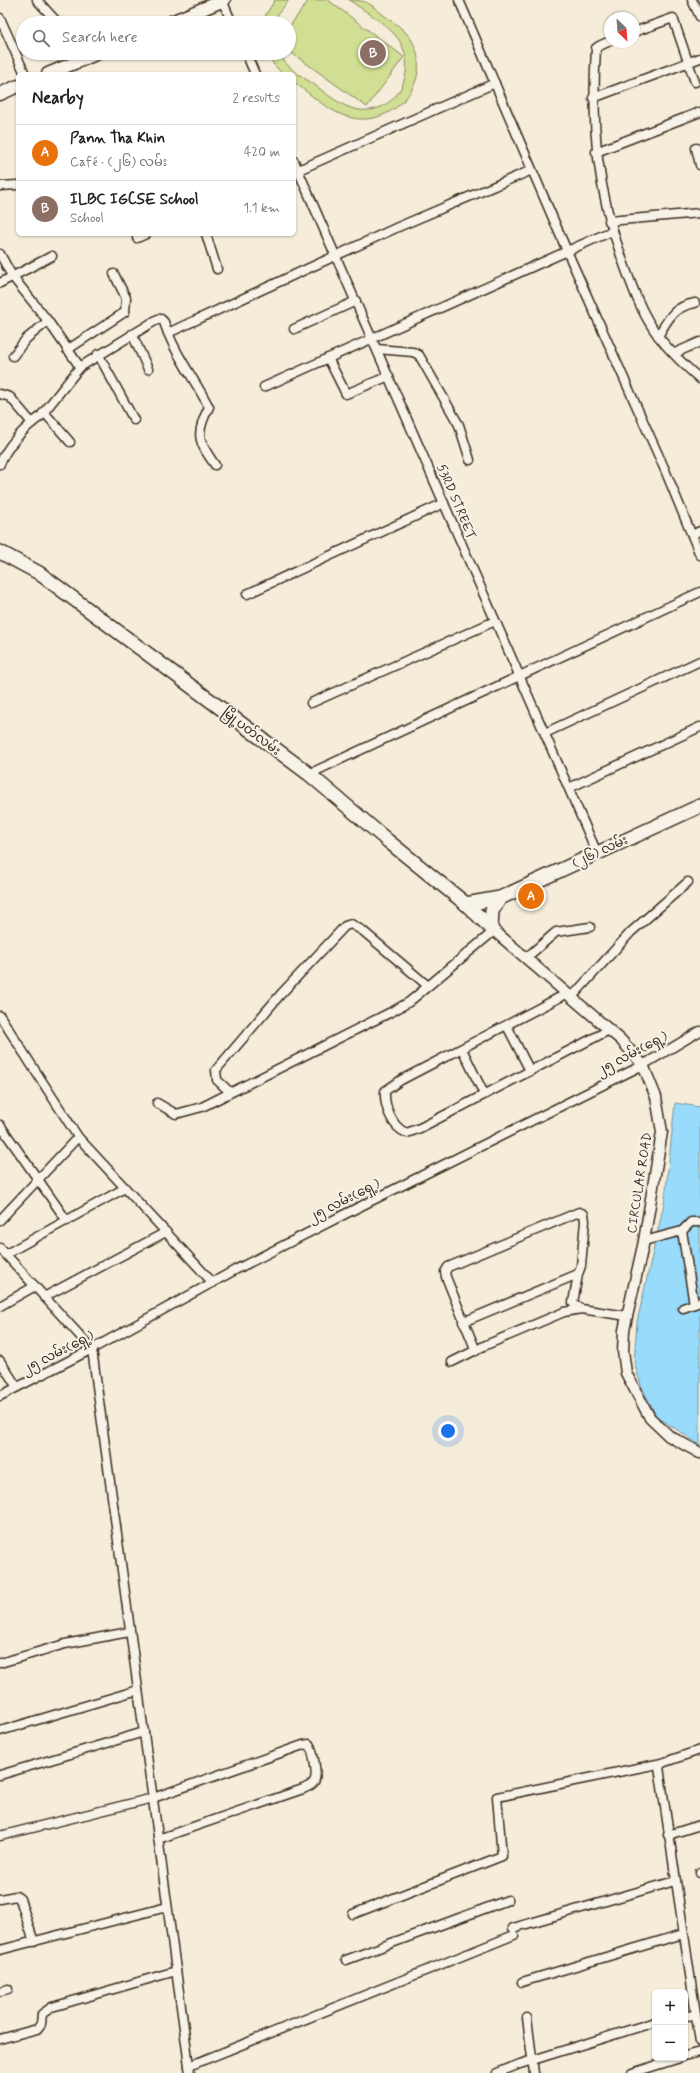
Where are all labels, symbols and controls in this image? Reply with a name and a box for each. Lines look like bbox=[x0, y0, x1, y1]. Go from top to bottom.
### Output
north arrow bbox=[604, 12, 640, 48]
search box bbox=[16, 16, 296, 60]
icon: search bbox=[30, 27, 52, 49]
text: Search here bbox=[62, 28, 138, 48]
pin: B bbox=[360, 38, 386, 68]
text: Nearby bbox=[32, 87, 84, 109]
text: 2 results bbox=[233, 90, 280, 107]
text: Pann Tha Khin bbox=[70, 129, 165, 149]
text: A bbox=[41, 144, 49, 161]
text: 420 m bbox=[244, 144, 280, 161]
text: Café · (၂၆) လမ်း bbox=[70, 154, 167, 171]
text: ILBC IGCSE School bbox=[70, 190, 199, 210]
text: B bbox=[41, 200, 49, 217]
text: 1.1 km bbox=[243, 200, 280, 217]
text: School bbox=[70, 210, 104, 227]
street label: 53RD STREET bbox=[432, 462, 480, 542]
street label: မြို့ပတ်လမ်း bbox=[218, 704, 284, 760]
street label: (၂၆) လမ်း bbox=[569, 831, 631, 873]
pin: A bbox=[518, 881, 544, 911]
street label: ၂၅ လမ်း(ရှေ့) bbox=[593, 1027, 672, 1081]
street label: CIRCULAR ROAD bbox=[624, 1131, 656, 1235]
street label: ၂၅ လမ်း(ရှေ့) bbox=[305, 1175, 384, 1227]
street label: ၂၅ လမ်း(ရှေ့) bbox=[19, 1327, 98, 1379]
your location bbox=[438, 1421, 458, 1441]
map controls bbox=[652, 1989, 688, 2061]
button: + bbox=[652, 1989, 688, 2025]
button: − bbox=[652, 2025, 688, 2061]

